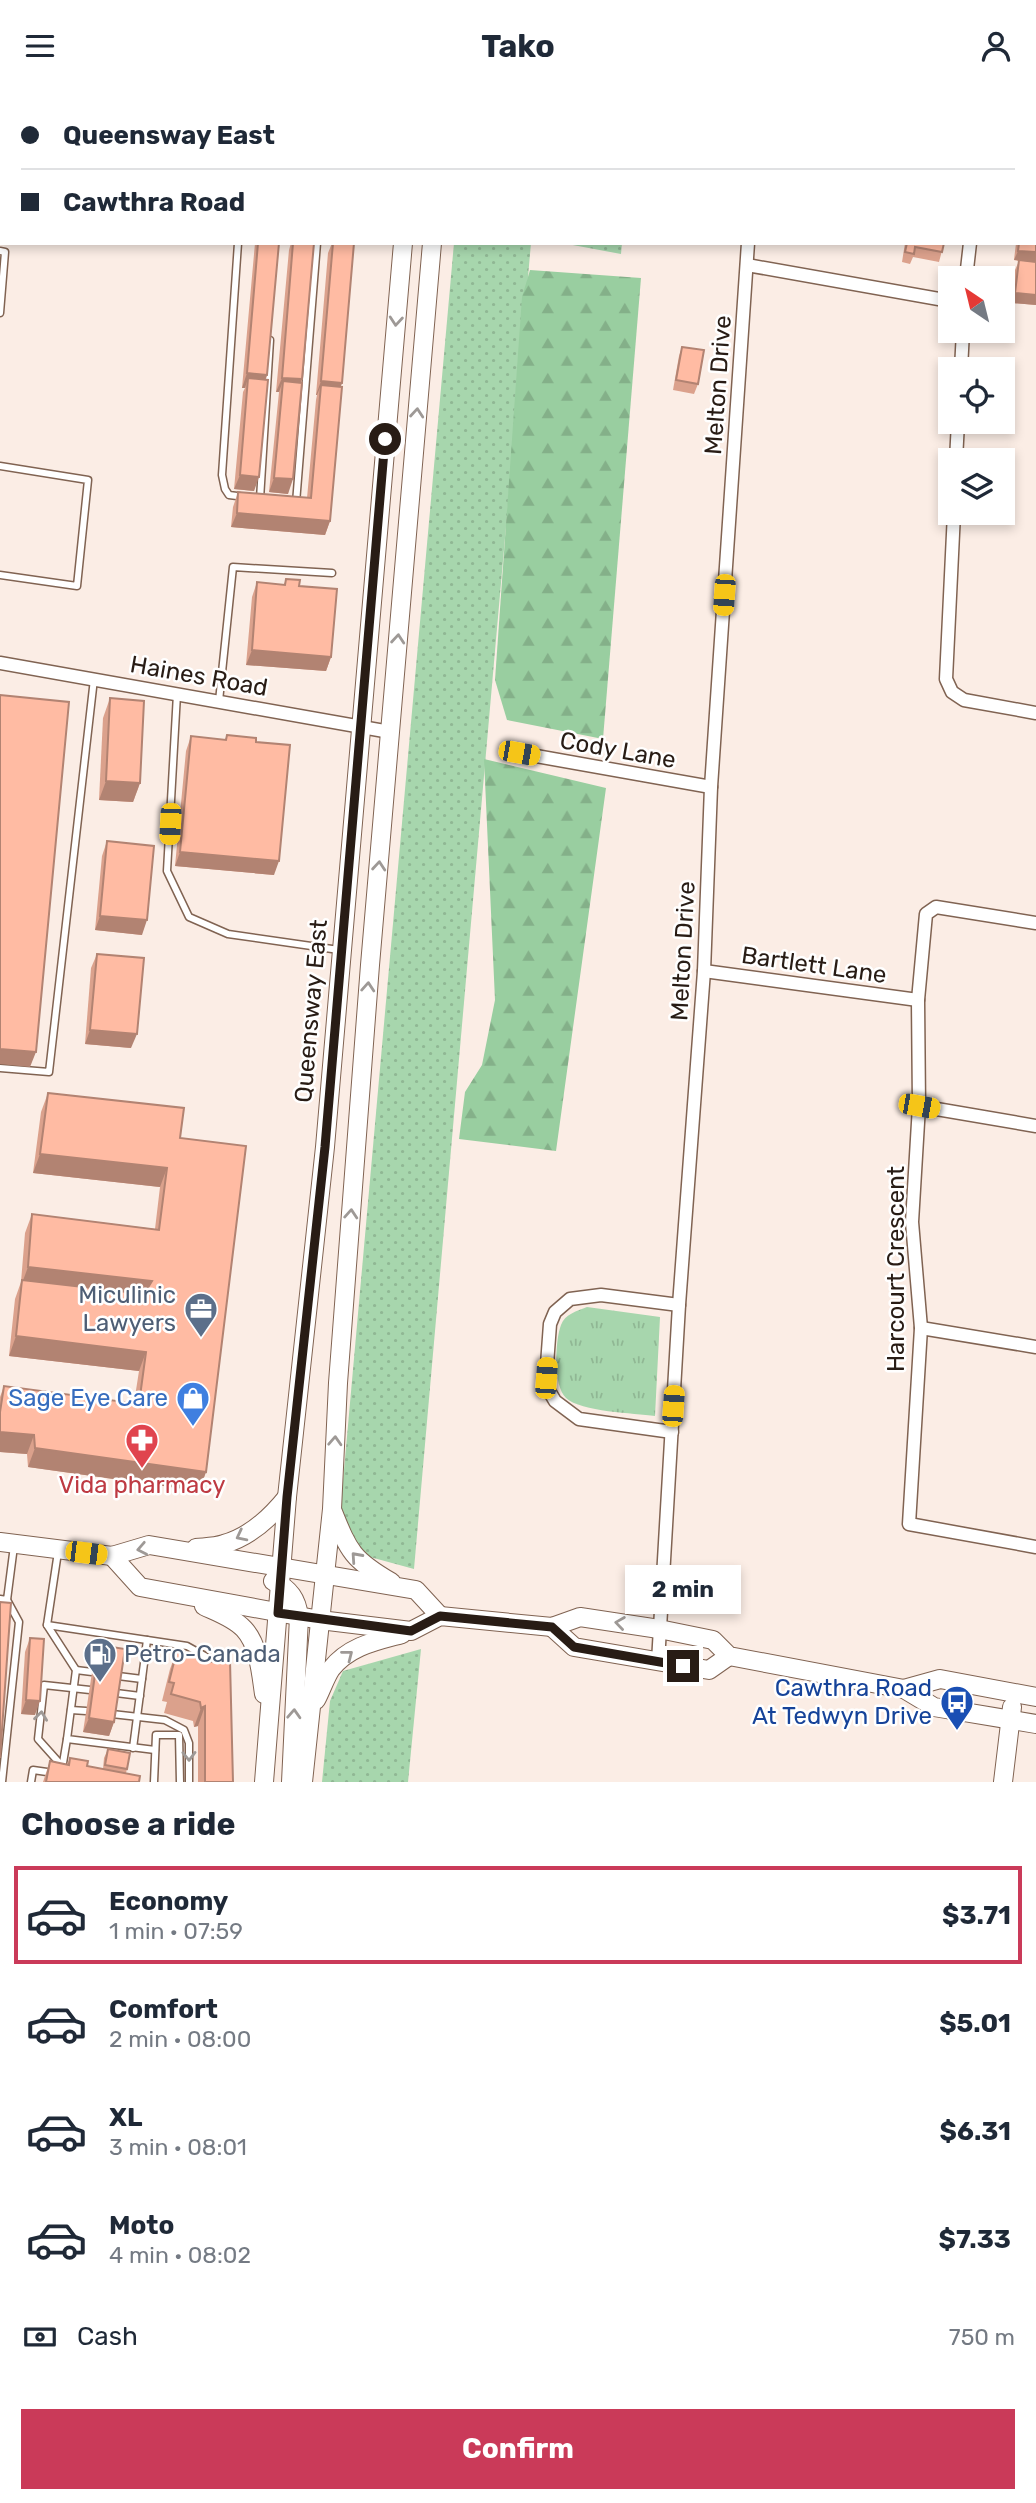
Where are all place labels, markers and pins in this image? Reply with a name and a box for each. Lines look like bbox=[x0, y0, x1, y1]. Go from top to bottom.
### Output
place label: Miculinic Lawyers bbox=[78, 1281, 176, 1337]
office icon: Miculinic Lawyers bbox=[182, 1290, 220, 1339]
shop icon: Sage Eye Care bbox=[174, 1379, 212, 1428]
place label: Sage Eye Care bbox=[8, 1384, 168, 1412]
pharmacy icon: Vida pharmacy bbox=[123, 1421, 161, 1470]
place label: Vida pharmacy bbox=[59, 1471, 225, 1499]
fuel station icon: Petro-Canada bbox=[81, 1635, 119, 1684]
place label: Petro-Canada bbox=[124, 1640, 281, 1668]
place label: Cawthra Road At Tedwyn Drive bbox=[752, 1674, 932, 1730]
bus stop icon: Cawthra Road At Tedwyn Drive bbox=[938, 1683, 976, 1732]

